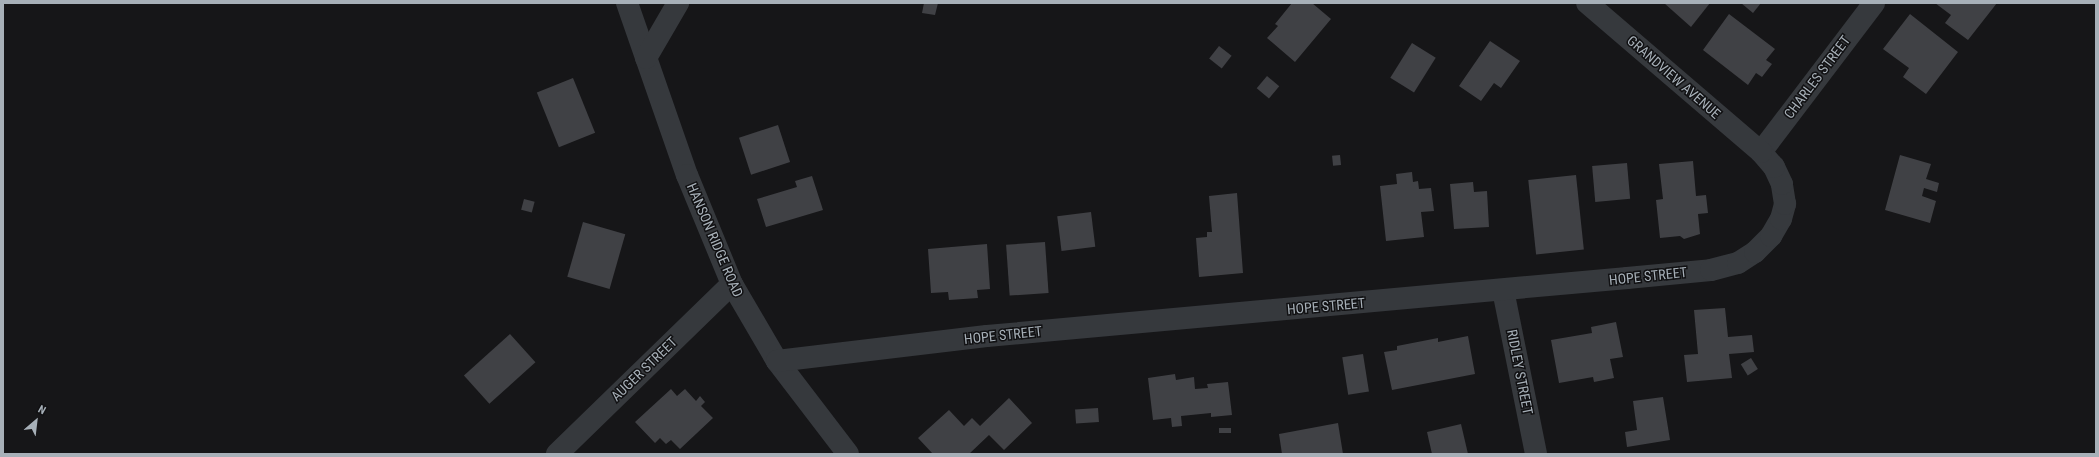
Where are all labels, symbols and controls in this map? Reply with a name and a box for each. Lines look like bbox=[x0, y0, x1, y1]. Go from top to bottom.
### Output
street label: GRANDVIEW AVENUE bbox=[1624, 32, 1724, 122]
street label: CHARLES STREET bbox=[1780, 32, 1854, 122]
street label: HANSON RIDGE ROAD bbox=[683, 180, 747, 300]
street label: HOPE STREET bbox=[1608, 264, 1688, 288]
street label: HOPE STREET bbox=[1286, 294, 1366, 318]
street label: HOPE STREET bbox=[963, 323, 1043, 347]
street label: RIDLEY STREET bbox=[1504, 328, 1536, 416]
street label: AUGER STREET bbox=[608, 333, 680, 405]
north arrow bbox=[16, 401, 56, 441]
text: N bbox=[36, 403, 48, 417]

